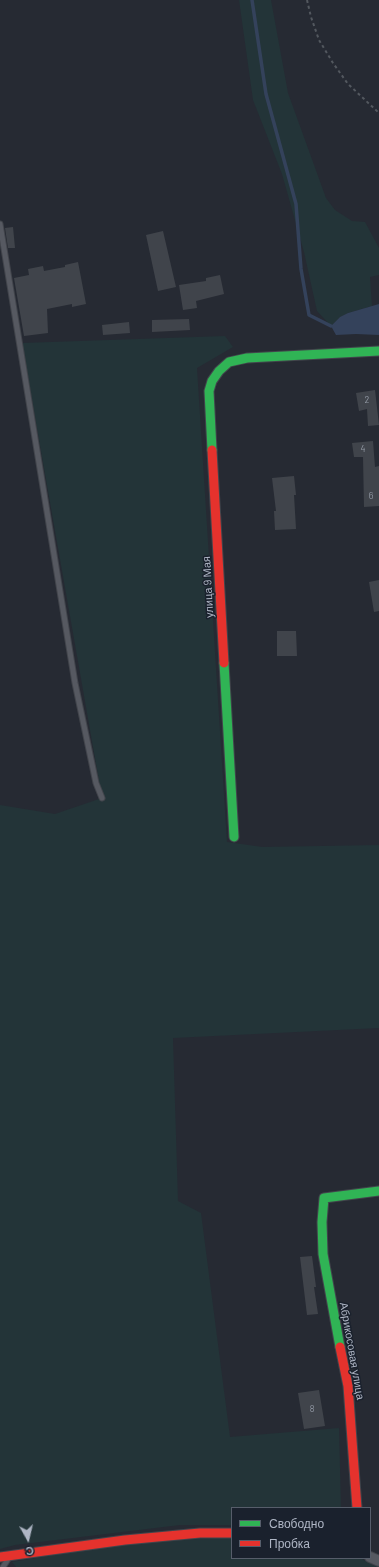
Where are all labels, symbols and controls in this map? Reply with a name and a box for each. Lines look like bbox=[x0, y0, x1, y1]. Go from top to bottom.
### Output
house number: 2 bbox=[365, 395, 369, 405]
house number: 4 bbox=[361, 444, 365, 454]
house number: 6 bbox=[369, 491, 373, 501]
street label: улица 9 Мая bbox=[200, 556, 216, 618]
street label: Абрикосовая улица bbox=[337, 1301, 367, 1401]
house number: 8 bbox=[310, 1404, 314, 1414]
legend bbox=[231, 1507, 371, 1559]
text: Свободно bbox=[269, 1516, 324, 1530]
north arrow bbox=[8, 1519, 48, 1559]
text: Пробка bbox=[269, 1536, 310, 1550]
text: С bbox=[25, 1544, 35, 1558]

